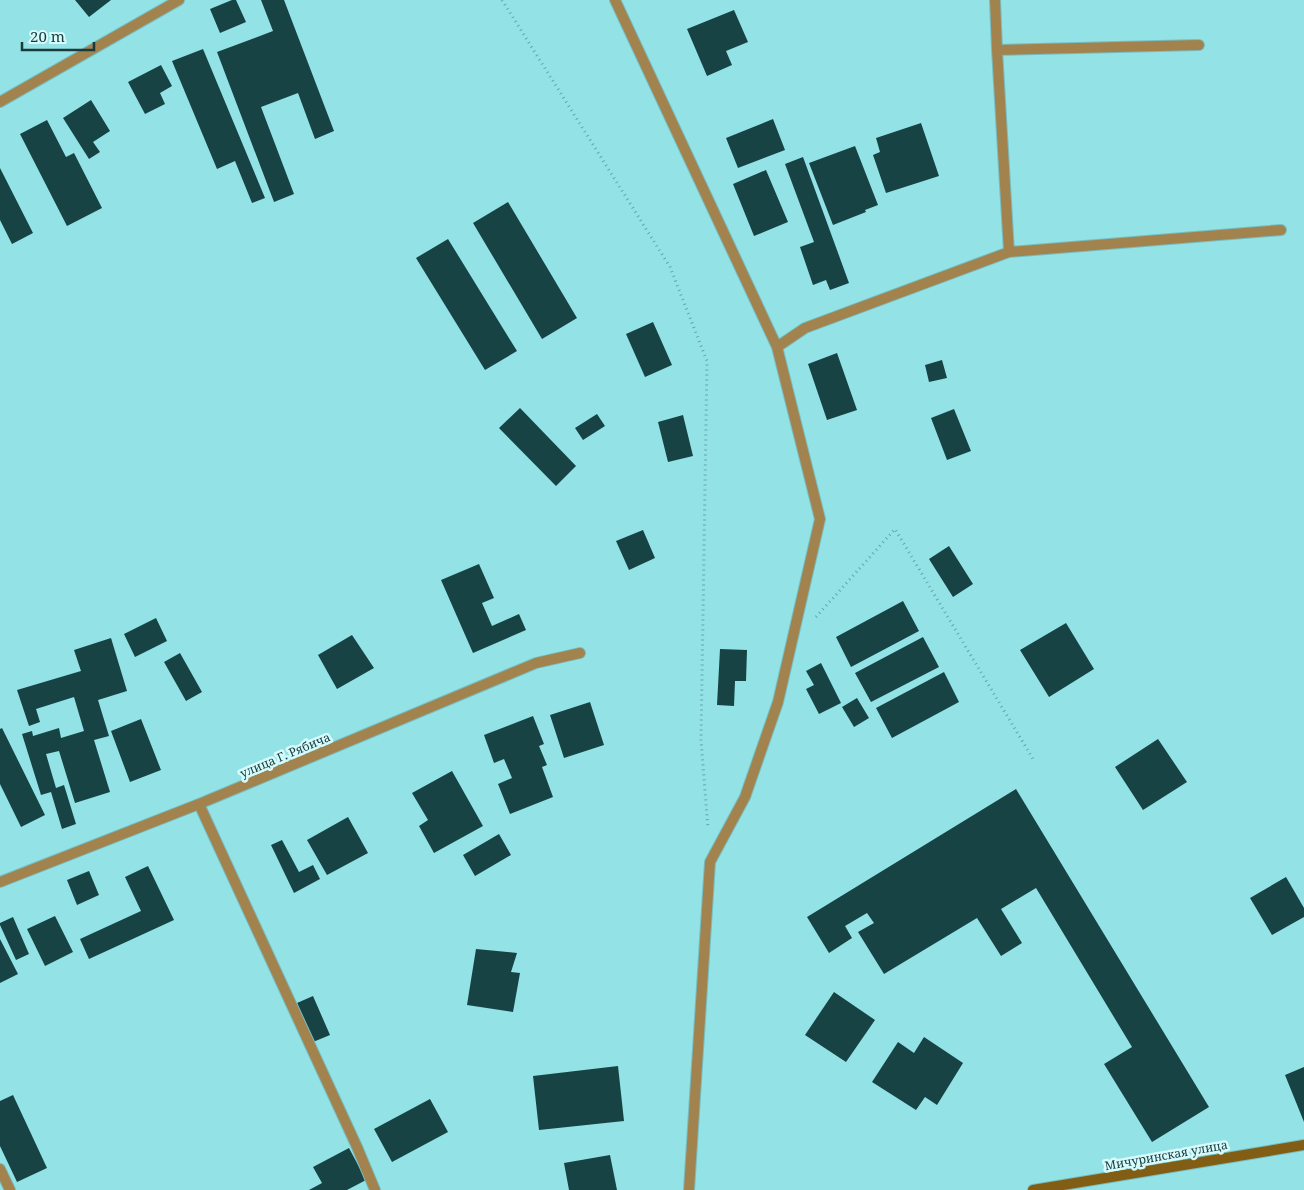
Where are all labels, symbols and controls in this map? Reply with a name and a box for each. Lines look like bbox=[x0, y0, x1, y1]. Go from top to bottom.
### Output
scale bar bbox=[22, 20, 95, 52]
text: 20 m bbox=[30, 26, 65, 46]
street label: улица Г. Рябича bbox=[237, 728, 333, 782]
street label: Мичуринская улица bbox=[1103, 1136, 1229, 1174]

